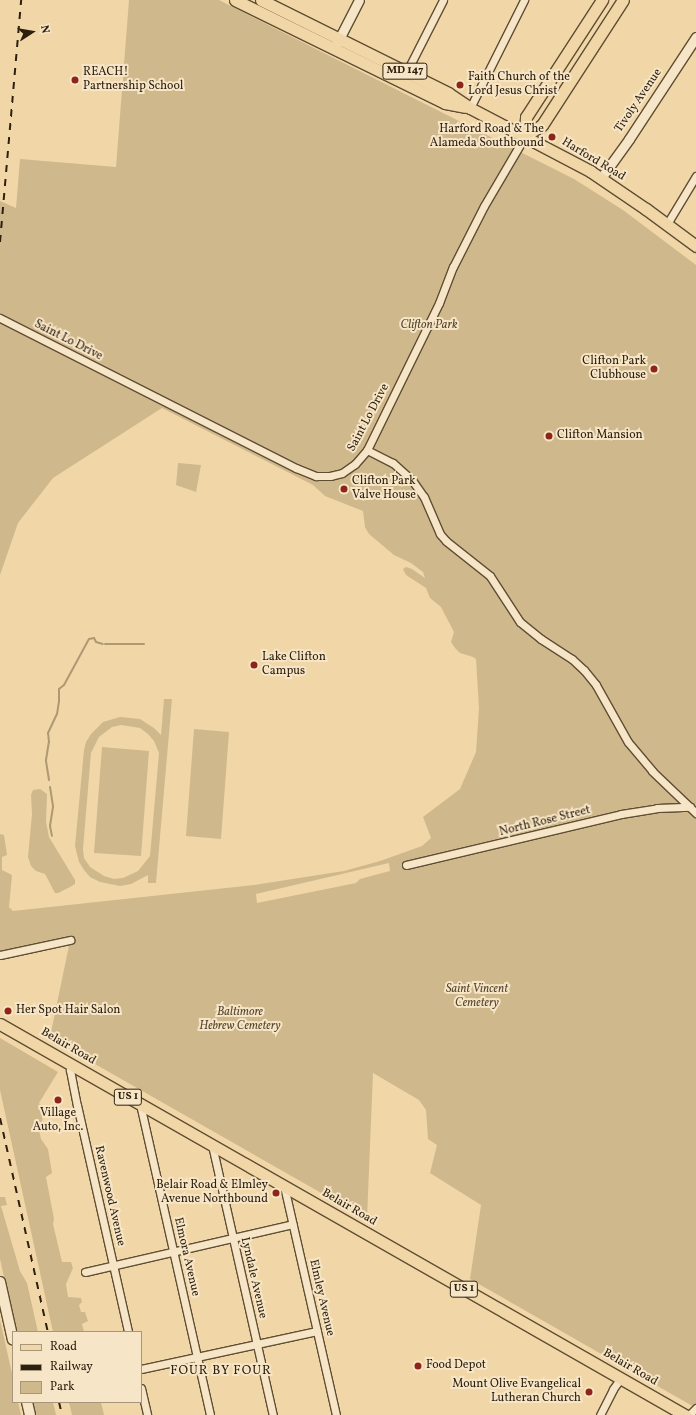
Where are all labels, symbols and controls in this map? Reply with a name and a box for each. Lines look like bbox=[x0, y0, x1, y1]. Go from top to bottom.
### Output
north arrow bbox=[12, 12, 52, 52]
text: N bbox=[36, 24, 52, 35]
road number: MD 147 bbox=[382, 62, 428, 80]
place label: REACH! Partnership School bbox=[83, 66, 183, 94]
street label: Tivoly Avenue bbox=[612, 66, 666, 136]
place label: Faith Church of the Lord Jesus Christ bbox=[468, 71, 569, 99]
marker: REACH! Partnership School bbox=[70, 75, 80, 85]
marker: Faith Church of the Lord Jesus Christ bbox=[455, 80, 465, 90]
place label: Harford Road & The Alameda Southbound bbox=[430, 123, 544, 151]
marker: Harford Road & The Alameda Southbound bbox=[547, 132, 557, 142]
street label: Harford Road bbox=[559, 135, 627, 185]
street label: Saint Lo Drive bbox=[31, 318, 105, 364]
park label: Clifton Park bbox=[401, 319, 457, 333]
place label: Clifton Park Clubhouse bbox=[582, 355, 646, 383]
marker: Clifton Park Clubhouse bbox=[649, 364, 659, 374]
street label: Saint Lo Drive bbox=[345, 382, 393, 454]
place label: Clifton Mansion bbox=[557, 429, 643, 443]
marker: Clifton Mansion bbox=[544, 431, 554, 441]
place label: Clifton Park Valve House bbox=[352, 475, 416, 503]
marker: Clifton Park Valve House bbox=[339, 484, 349, 494]
place label: Lake Clifton Campus bbox=[262, 651, 326, 679]
marker: Lake Clifton Campus bbox=[249, 660, 259, 670]
street label: North Rose Street bbox=[498, 804, 592, 840]
park label: Saint Vincent Cemetery bbox=[446, 983, 508, 1011]
place label: Her Spot Hair Salon bbox=[16, 1004, 120, 1018]
marker: Her Spot Hair Salon bbox=[3, 1006, 13, 1016]
park label: Baltimore Hebrew Cemetery bbox=[199, 1006, 281, 1034]
street label: Belair Road bbox=[38, 1026, 98, 1068]
road number: US 1 bbox=[113, 1088, 143, 1106]
marker: Village Auto, Inc. bbox=[53, 1095, 63, 1105]
place label: Village Auto, Inc. bbox=[33, 1107, 83, 1135]
street label: Ravenwood Avenue bbox=[90, 1144, 128, 1248]
place label: Belair Road & Elmley Avenue Northbound bbox=[156, 1179, 268, 1207]
street label: Belair Road bbox=[319, 1187, 379, 1229]
marker: Belair Road & Elmley Avenue Northbound bbox=[271, 1188, 281, 1198]
street label: Elmora Avenue bbox=[170, 1216, 202, 1298]
street label: Lyndale Avenue bbox=[237, 1236, 269, 1320]
street label: Elmley Avenue bbox=[305, 1258, 337, 1338]
road number: US 1 bbox=[449, 1280, 479, 1298]
legend bbox=[12, 1331, 142, 1403]
text: Road bbox=[50, 1339, 77, 1355]
street label: Belair Road bbox=[600, 1347, 660, 1389]
text: Railway bbox=[50, 1359, 93, 1375]
place label: Food Depot bbox=[426, 1359, 486, 1373]
marker: Food Depot bbox=[413, 1361, 423, 1371]
district label: FOUR BY FOUR bbox=[170, 1363, 272, 1379]
place label: Mount Olive Evangelical Lutheran Church bbox=[452, 1378, 581, 1406]
text: Park bbox=[50, 1379, 75, 1395]
marker: Mount Olive Evangelical Lutheran Church bbox=[584, 1387, 594, 1397]

